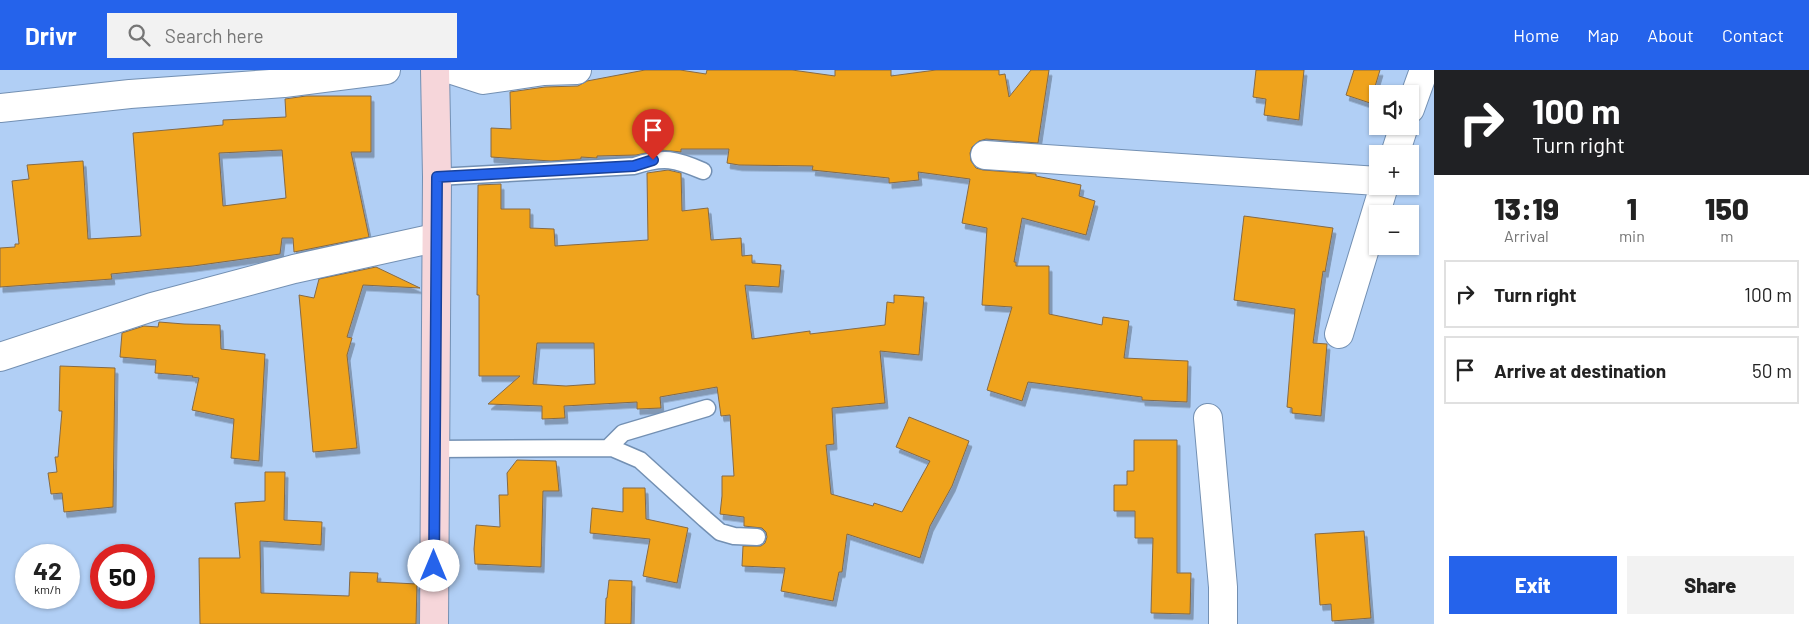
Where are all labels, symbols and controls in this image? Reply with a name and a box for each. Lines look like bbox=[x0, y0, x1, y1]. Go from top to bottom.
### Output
search box bbox=[107, 13, 457, 58]
text: Drivr bbox=[25, 21, 77, 50]
icon: search bbox=[125, 21, 153, 49]
text: Search here bbox=[165, 24, 264, 47]
text: Home bbox=[1513, 24, 1559, 46]
text: Map bbox=[1587, 24, 1619, 46]
text: About bbox=[1647, 24, 1694, 46]
text: Contact bbox=[1722, 24, 1784, 46]
map controls bbox=[1369, 85, 1419, 255]
button: sound bbox=[1369, 85, 1419, 135]
text: 100 m bbox=[1532, 89, 1621, 131]
icon: right bbox=[1449, 90, 1514, 155]
pin bbox=[632, 109, 674, 160]
icon: arrive bbox=[639, 116, 667, 144]
text: Turn right bbox=[1532, 131, 1625, 157]
button: + bbox=[1369, 145, 1419, 195]
text: 13:19 bbox=[1494, 190, 1559, 226]
text: 1 bbox=[1627, 190, 1637, 226]
text: 150 bbox=[1705, 190, 1749, 226]
button: − bbox=[1369, 205, 1419, 255]
text: Arrival bbox=[1504, 226, 1549, 245]
text: min bbox=[1619, 226, 1645, 245]
text: m bbox=[1720, 226, 1734, 245]
icon: right bbox=[1451, 280, 1479, 308]
text: Turn right bbox=[1494, 283, 1576, 306]
text: 100 m bbox=[1744, 283, 1792, 306]
icon: arrive bbox=[1451, 356, 1479, 384]
text: Arrive at destination bbox=[1494, 359, 1666, 382]
text: 50 m bbox=[1752, 359, 1792, 382]
position arrow bbox=[407, 539, 459, 591]
speed limit sign: 50 bbox=[90, 544, 155, 609]
text: 42 bbox=[33, 555, 62, 585]
button: Exit bbox=[1449, 556, 1617, 614]
button: Share bbox=[1627, 556, 1794, 614]
text: km/h bbox=[34, 582, 61, 596]

